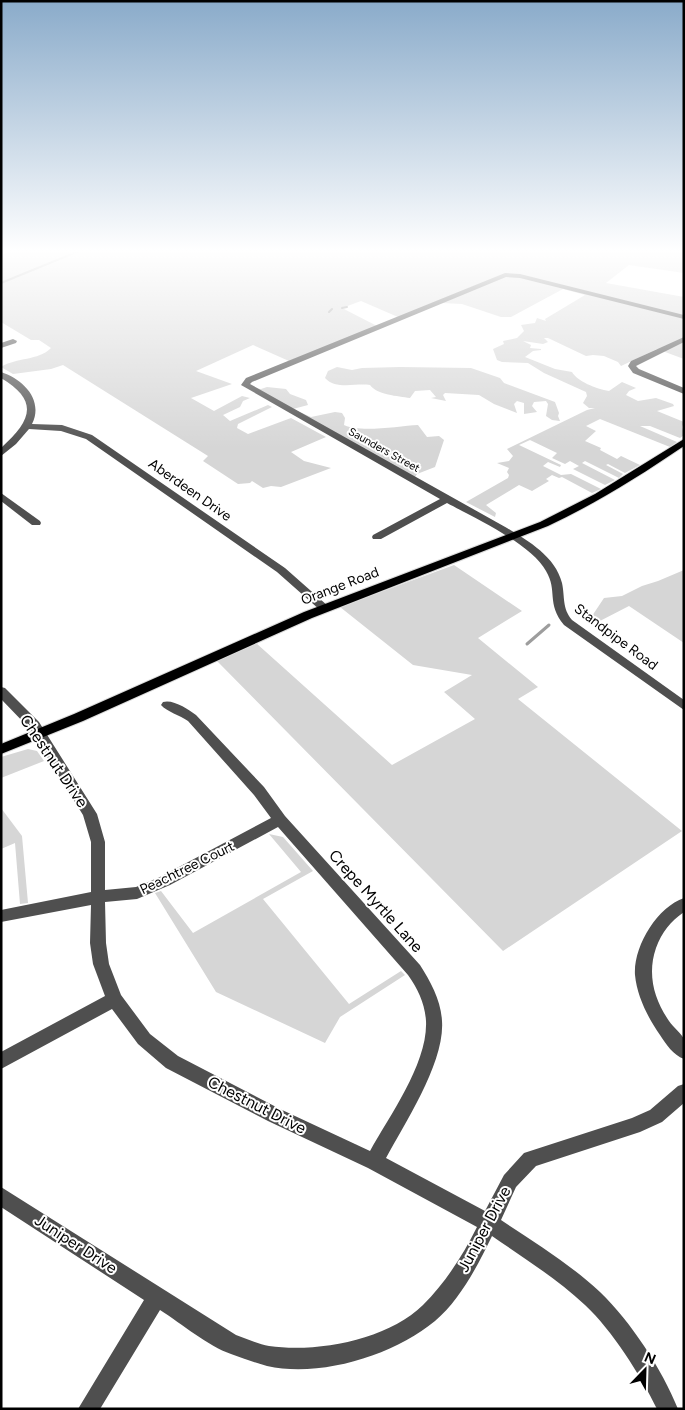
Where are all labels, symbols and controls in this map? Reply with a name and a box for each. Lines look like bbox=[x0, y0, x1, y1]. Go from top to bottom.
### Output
street label: Saunders Street bbox=[346, 425, 422, 475]
street label: Aberdeen Drive bbox=[145, 455, 235, 525]
street label: Orange Road bbox=[299, 563, 381, 609]
street label: Standpipe Road bbox=[571, 600, 661, 674]
street label: Chestnut Drive bbox=[16, 711, 92, 811]
street label: Peachtree Court bbox=[137, 838, 237, 898]
street label: Crepe Myrtle Lane bbox=[325, 846, 427, 956]
street label: Chestnut Drive bbox=[205, 1072, 309, 1138]
street label: Juniper Drive bbox=[453, 1183, 515, 1275]
street label: Juniper Drive bbox=[31, 1210, 121, 1278]
north arrow bbox=[620, 1345, 670, 1395]
text: N bbox=[642, 1349, 658, 1368]

